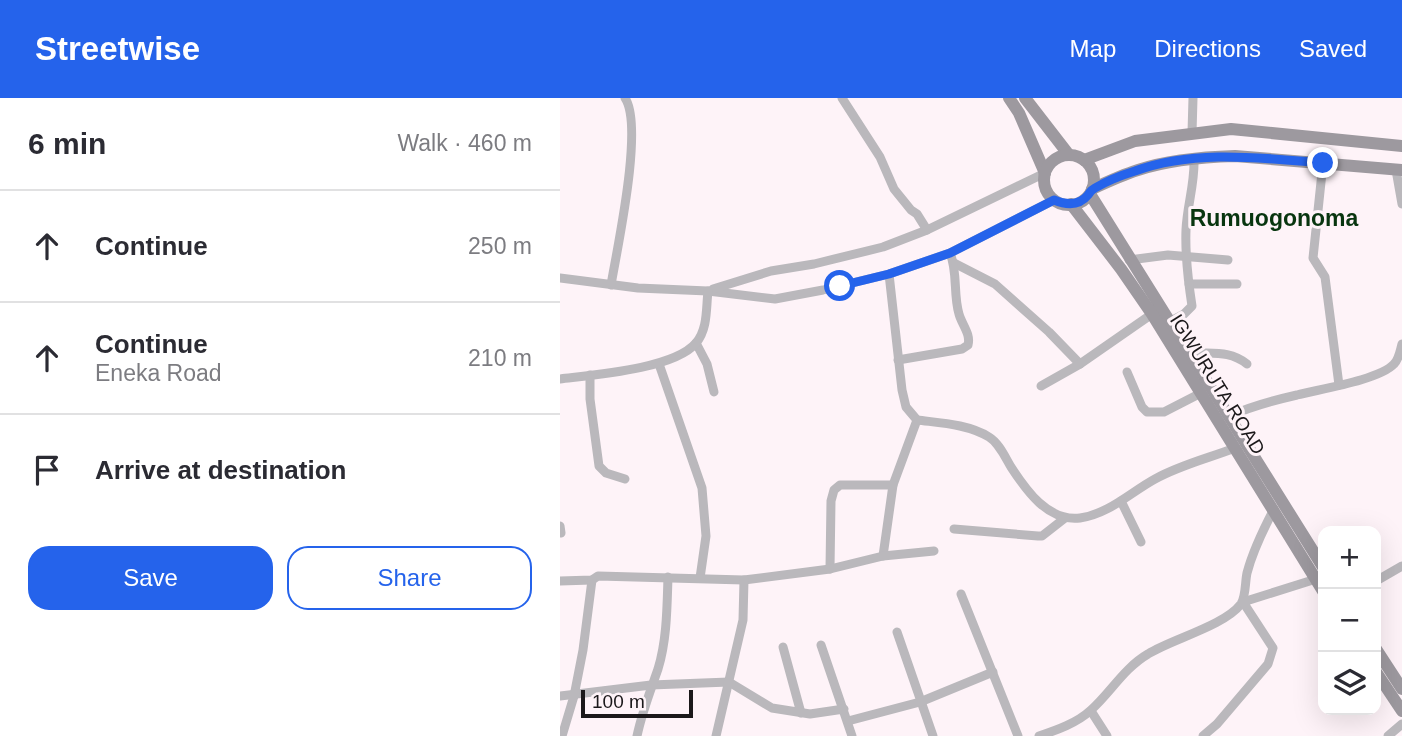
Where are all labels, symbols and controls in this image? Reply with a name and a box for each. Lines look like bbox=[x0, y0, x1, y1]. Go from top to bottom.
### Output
text: Streetwise bbox=[35, 30, 200, 67]
text: Map bbox=[1070, 35, 1116, 62]
text: Directions bbox=[1154, 35, 1261, 62]
text: Saved bbox=[1299, 35, 1367, 62]
text: 6 min bbox=[28, 127, 106, 160]
text: Walk · 460 m bbox=[397, 130, 532, 156]
route end bbox=[1307, 147, 1338, 178]
district label: Rumuogonoma bbox=[1190, 205, 1359, 231]
icon: ahead bbox=[28, 227, 66, 265]
text: Continue bbox=[95, 231, 208, 261]
text: 250 m bbox=[468, 233, 532, 259]
route start bbox=[824, 270, 855, 301]
street label: IGWURUTA ROAD bbox=[1166, 310, 1269, 458]
text: Continue bbox=[95, 329, 208, 359]
icon: ahead bbox=[28, 339, 66, 377]
text: 210 m bbox=[468, 345, 532, 371]
text: Eneka Road bbox=[95, 360, 222, 386]
icon: arrive bbox=[28, 451, 66, 489]
text: Arrive at destination bbox=[95, 455, 346, 485]
map controls bbox=[1318, 526, 1381, 715]
button: + bbox=[1318, 526, 1381, 589]
button: Save bbox=[28, 546, 273, 610]
button: Share bbox=[287, 546, 532, 610]
button: − bbox=[1318, 589, 1381, 652]
button: layers bbox=[1318, 652, 1381, 715]
scale bar bbox=[581, 687, 693, 719]
text: 100 m bbox=[592, 691, 645, 712]

